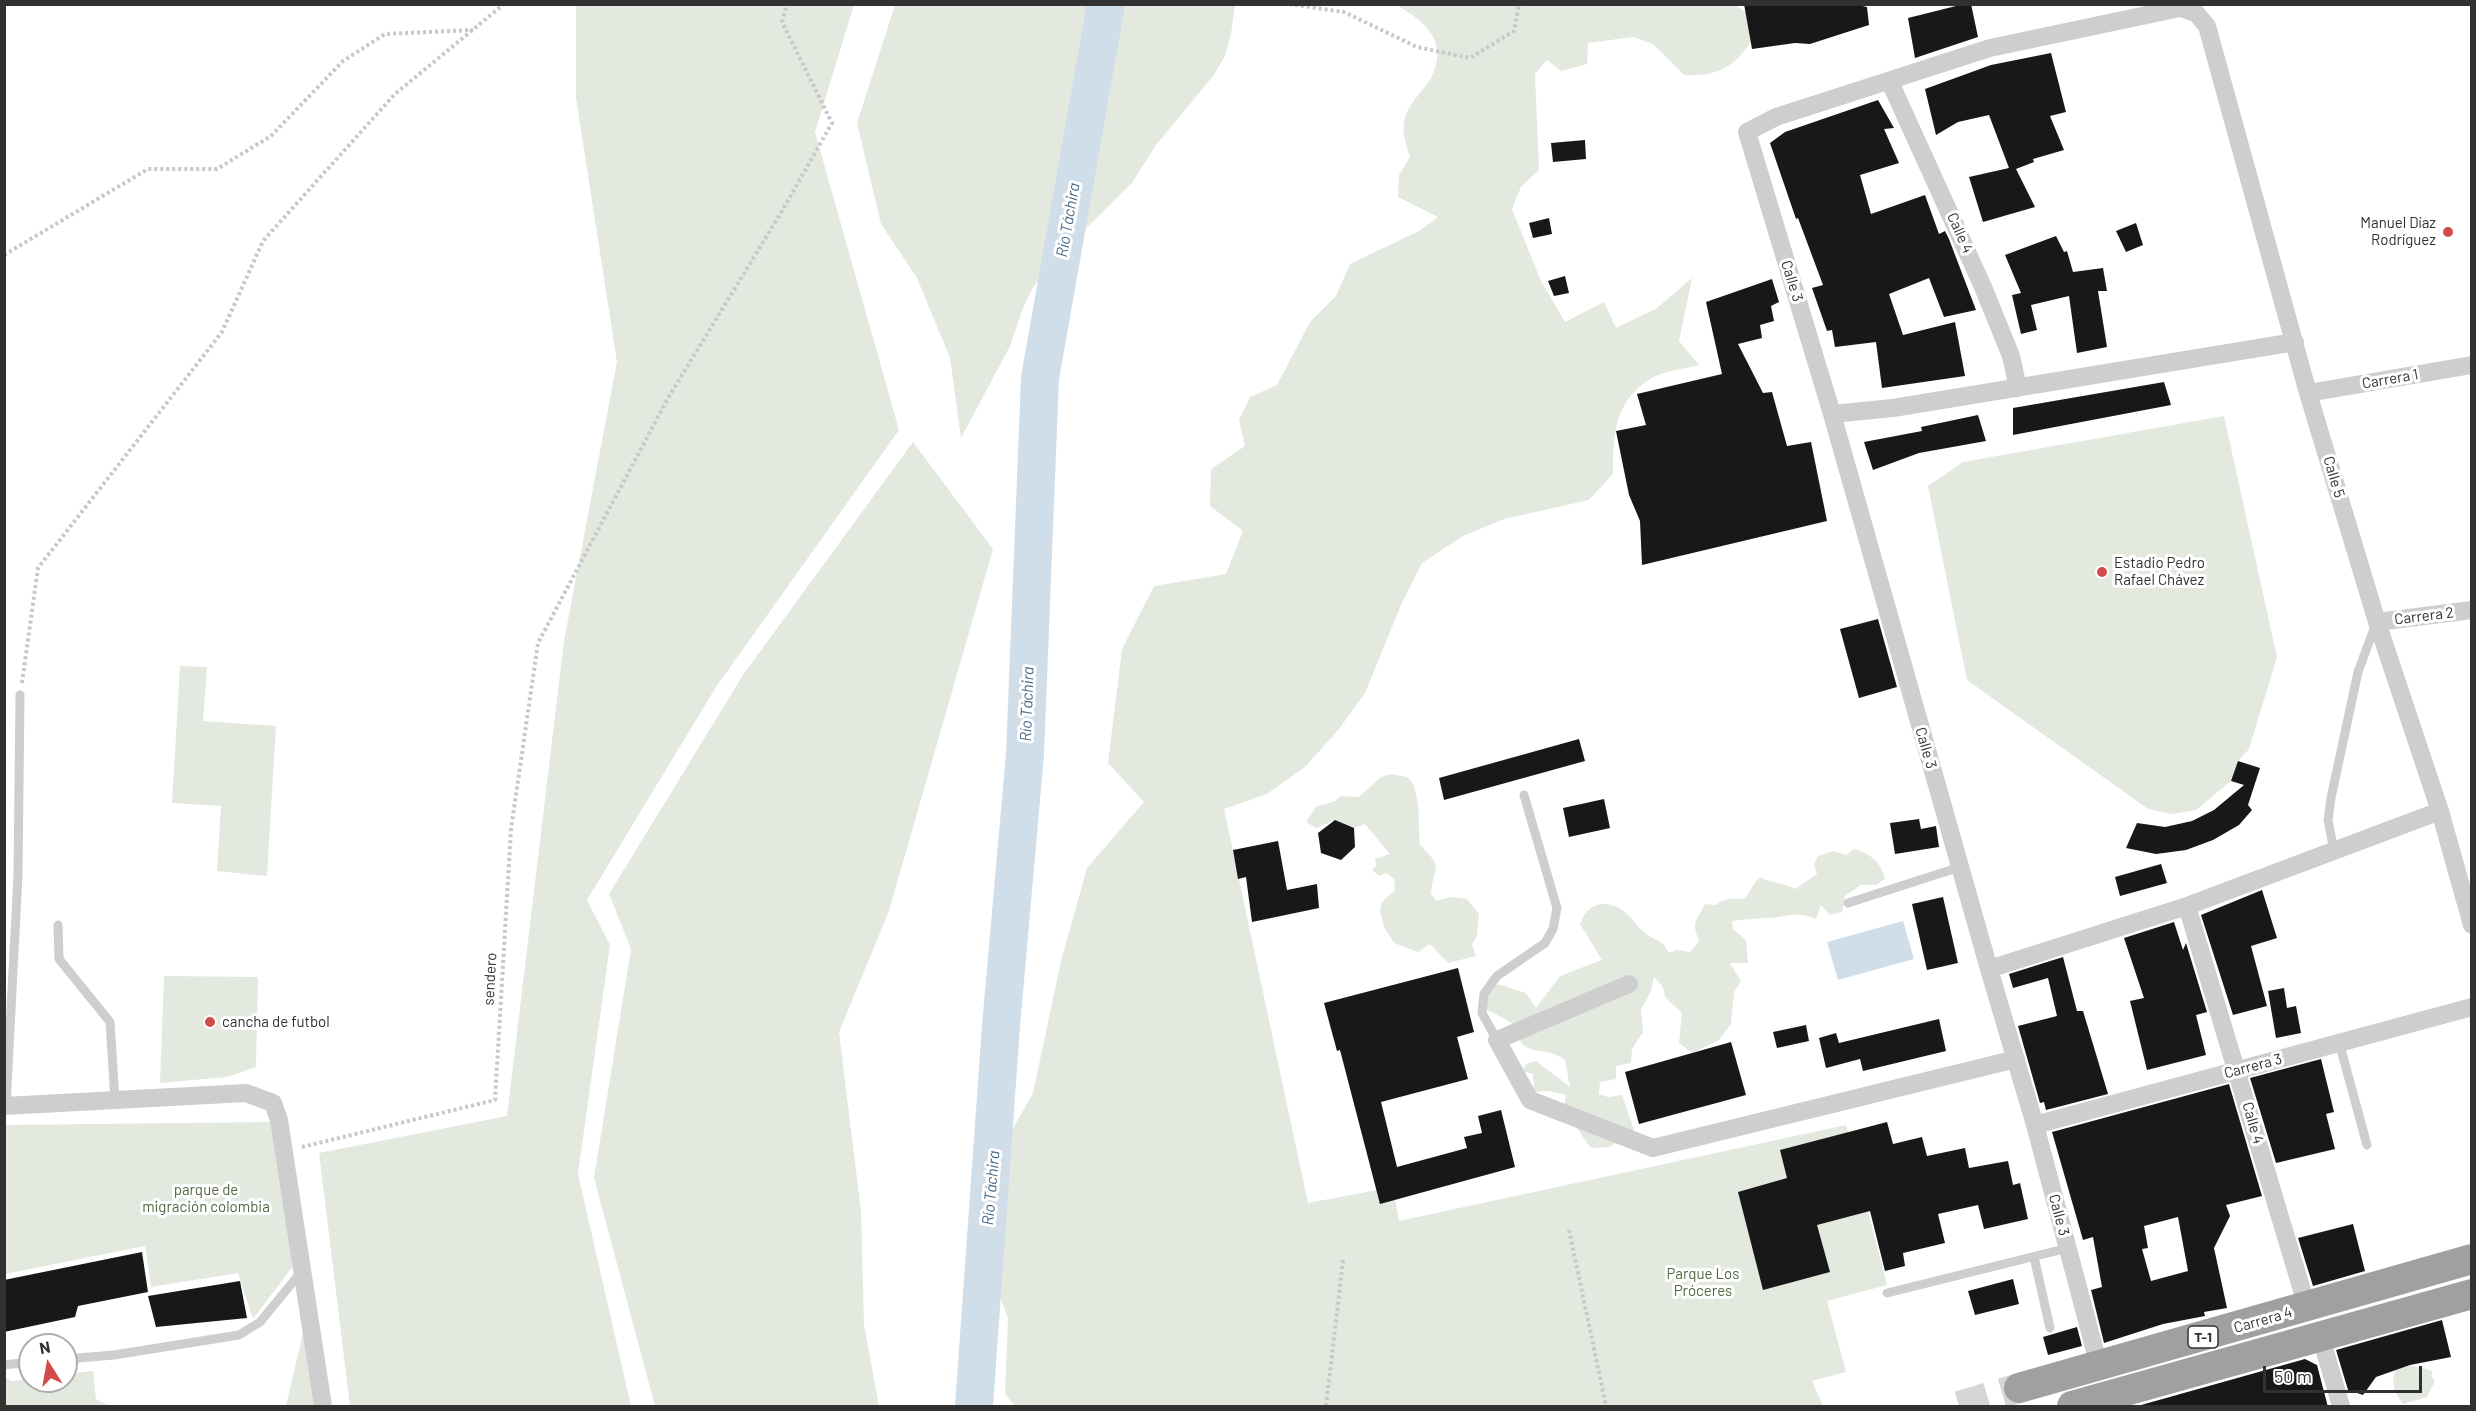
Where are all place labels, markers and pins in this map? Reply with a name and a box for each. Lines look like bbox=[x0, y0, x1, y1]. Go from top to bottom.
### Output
place label: Manuel Díaz Rodríguez bbox=[2360, 214, 2436, 249]
marker: Manuel Díaz Rodríguez bbox=[2441, 225, 2455, 239]
place label: Estadio Pedro Rafael Chávez bbox=[2114, 554, 2205, 589]
marker: Estadio Pedro Rafael Chávez bbox=[2095, 565, 2109, 579]
place label: cancha de futbol bbox=[222, 1013, 330, 1031]
marker: cancha de futbol bbox=[203, 1015, 217, 1029]

